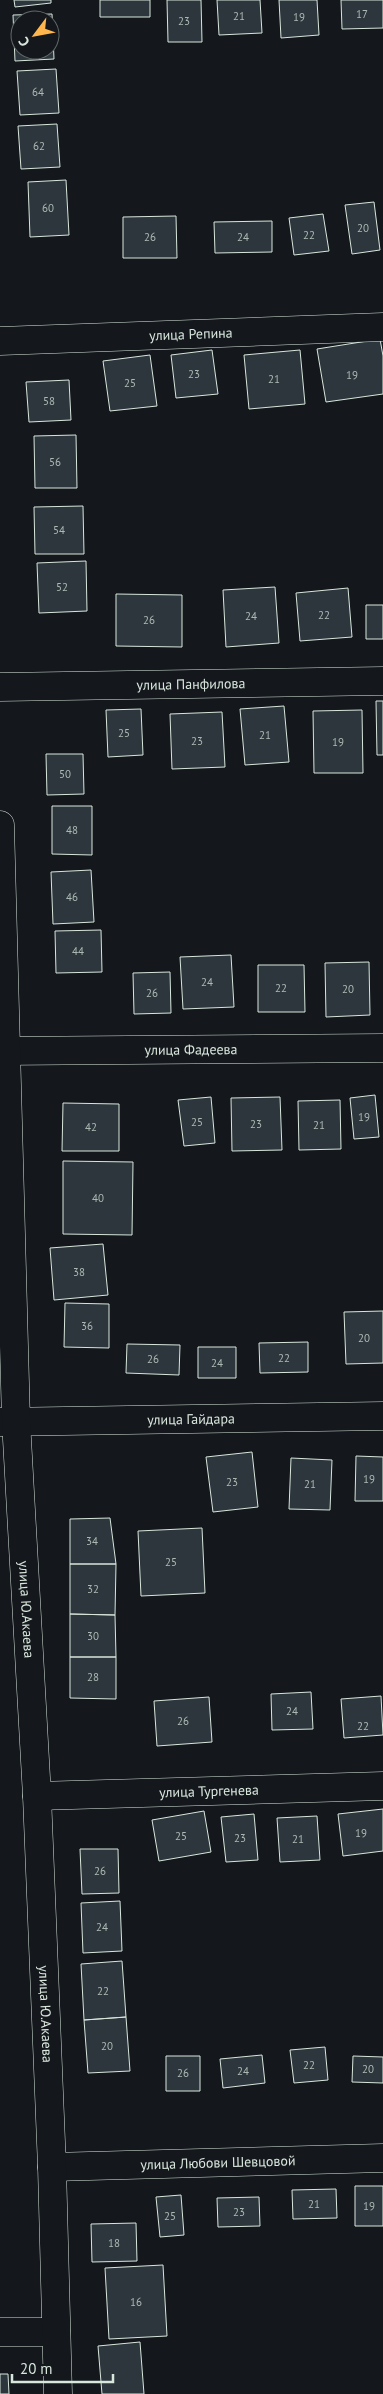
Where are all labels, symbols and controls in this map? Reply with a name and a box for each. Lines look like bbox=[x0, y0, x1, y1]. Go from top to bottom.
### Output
house number: 17 bbox=[356, 7, 368, 21]
house number: 21 bbox=[233, 9, 245, 23]
north arrow bbox=[10, 10, 60, 60]
house number: 19 bbox=[293, 10, 305, 24]
house number: 23 bbox=[178, 14, 190, 28]
text: С bbox=[14, 34, 34, 50]
house number: 64 bbox=[32, 85, 44, 99]
house number: 62 bbox=[33, 139, 45, 153]
house number: 60 bbox=[42, 201, 54, 215]
house number: 20 bbox=[357, 221, 369, 235]
house number: 22 bbox=[303, 228, 315, 242]
house number: 26 bbox=[144, 230, 156, 244]
house number: 24 bbox=[237, 230, 249, 244]
street label: улица Репина bbox=[149, 324, 233, 345]
house number: 23 bbox=[188, 367, 200, 381]
house number: 19 bbox=[346, 368, 358, 382]
house number: 21 bbox=[268, 372, 280, 386]
house number: 25 bbox=[124, 376, 136, 390]
house number: 58 bbox=[43, 394, 55, 408]
house number: 56 bbox=[49, 455, 61, 469]
house number: 54 bbox=[53, 523, 65, 537]
house number: 52 bbox=[56, 580, 68, 594]
house number: 22 bbox=[318, 608, 330, 622]
house number: 24 bbox=[245, 609, 257, 623]
house number: 26 bbox=[143, 613, 155, 627]
street label: улица Панфилова bbox=[136, 674, 246, 694]
house number: 25 bbox=[118, 726, 130, 740]
house number: 21 bbox=[259, 728, 271, 742]
house number: 23 bbox=[191, 734, 203, 748]
house number: 19 bbox=[332, 735, 344, 749]
house number: 50 bbox=[59, 767, 71, 781]
house number: 48 bbox=[66, 823, 78, 837]
house number: 46 bbox=[66, 890, 78, 904]
house number: 44 bbox=[72, 944, 84, 958]
house number: 24 bbox=[201, 975, 213, 989]
house number: 22 bbox=[275, 981, 287, 995]
house number: 20 bbox=[342, 982, 354, 996]
house number: 26 bbox=[146, 986, 158, 1000]
street label: улица Фадеева bbox=[144, 1040, 238, 1059]
house number: 19 bbox=[358, 1110, 370, 1124]
house number: 25 bbox=[191, 1115, 203, 1129]
house number: 23 bbox=[250, 1117, 262, 1131]
house number: 21 bbox=[313, 1118, 325, 1132]
house number: 42 bbox=[85, 1120, 97, 1134]
house number: 40 bbox=[92, 1191, 104, 1205]
house number: 38 bbox=[73, 1265, 85, 1279]
house number: 36 bbox=[81, 1319, 93, 1333]
house number: 20 bbox=[358, 1331, 370, 1345]
house number: 22 bbox=[278, 1351, 290, 1365]
house number: 26 bbox=[147, 1352, 159, 1366]
house number: 24 bbox=[211, 1356, 223, 1370]
street label: улица Гайдара bbox=[147, 1409, 235, 1429]
house number: 19 bbox=[363, 1472, 375, 1486]
house number: 23 bbox=[226, 1475, 238, 1489]
house number: 21 bbox=[304, 1477, 316, 1491]
house number: 34 bbox=[86, 1534, 98, 1548]
house number: 25 bbox=[165, 1555, 177, 1569]
street label: улица Ю.Акаева bbox=[15, 1560, 38, 1659]
house number: 32 bbox=[87, 1582, 99, 1596]
house number: 30 bbox=[87, 1629, 99, 1643]
house number: 28 bbox=[87, 1670, 99, 1684]
house number: 24 bbox=[286, 1704, 298, 1718]
house number: 26 bbox=[177, 1714, 189, 1728]
house number: 22 bbox=[357, 1719, 369, 1733]
street label: улица Тургенева bbox=[159, 1781, 259, 1801]
house number: 19 bbox=[355, 1826, 367, 1840]
house number: 25 bbox=[175, 1829, 187, 1843]
house number: 23 bbox=[234, 1831, 246, 1845]
house number: 21 bbox=[292, 1832, 304, 1846]
house number: 26 bbox=[94, 1864, 106, 1878]
house number: 24 bbox=[96, 1920, 108, 1934]
street label: улица Ю.Акаева bbox=[35, 1965, 57, 2063]
house number: 22 bbox=[97, 1984, 109, 1998]
house number: 20 bbox=[101, 2039, 113, 2053]
house number: 22 bbox=[303, 2058, 315, 2072]
house number: 20 bbox=[362, 2062, 374, 2076]
house number: 24 bbox=[237, 2064, 249, 2078]
house number: 26 bbox=[177, 2066, 189, 2080]
street label: улица Любови Шевцовой bbox=[140, 2151, 296, 2174]
house number: 21 bbox=[308, 2197, 320, 2211]
house number: 19 bbox=[363, 2199, 375, 2213]
house number: 23 bbox=[233, 2205, 245, 2219]
house number: 25 bbox=[164, 2209, 176, 2223]
house number: 18 bbox=[108, 2236, 120, 2250]
house number: 16 bbox=[130, 2295, 142, 2309]
scale bar bbox=[12, 2352, 114, 2384]
text: 20 m bbox=[20, 2359, 53, 2378]

